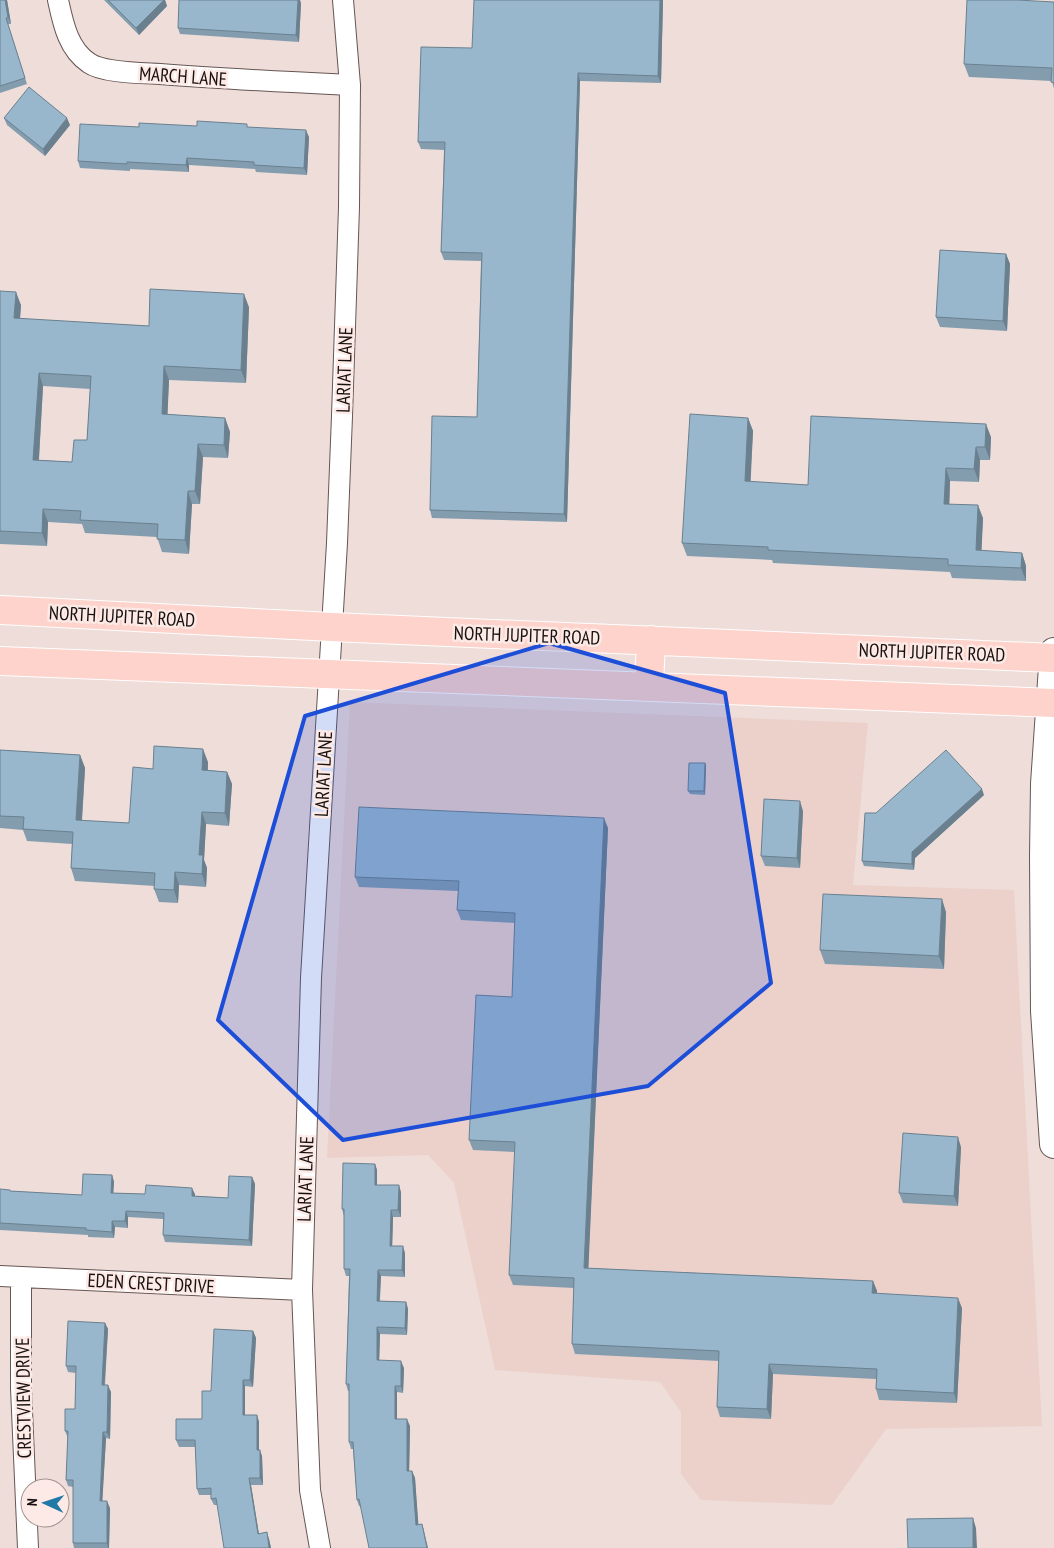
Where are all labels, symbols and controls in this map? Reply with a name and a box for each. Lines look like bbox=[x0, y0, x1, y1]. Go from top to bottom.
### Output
street label: MARCH LANE bbox=[138, 61, 228, 91]
street label: LARIAT LANE bbox=[331, 327, 357, 413]
street label: NORTH JUPITER ROAD bbox=[48, 600, 196, 632]
street label: NORTH JUPITER ROAD bbox=[453, 620, 601, 650]
street label: NORTH JUPITER ROAD bbox=[858, 637, 1006, 667]
street label: LARIAT LANE bbox=[309, 731, 337, 817]
street label: LARIAT LANE bbox=[292, 1136, 318, 1222]
street label: EDEN CREST DRIVE bbox=[87, 1268, 215, 1298]
street label: CRESTVIEW DRIVE bbox=[10, 1337, 36, 1459]
north arrow bbox=[20, 1478, 70, 1528]
text: N bbox=[23, 1498, 41, 1507]

